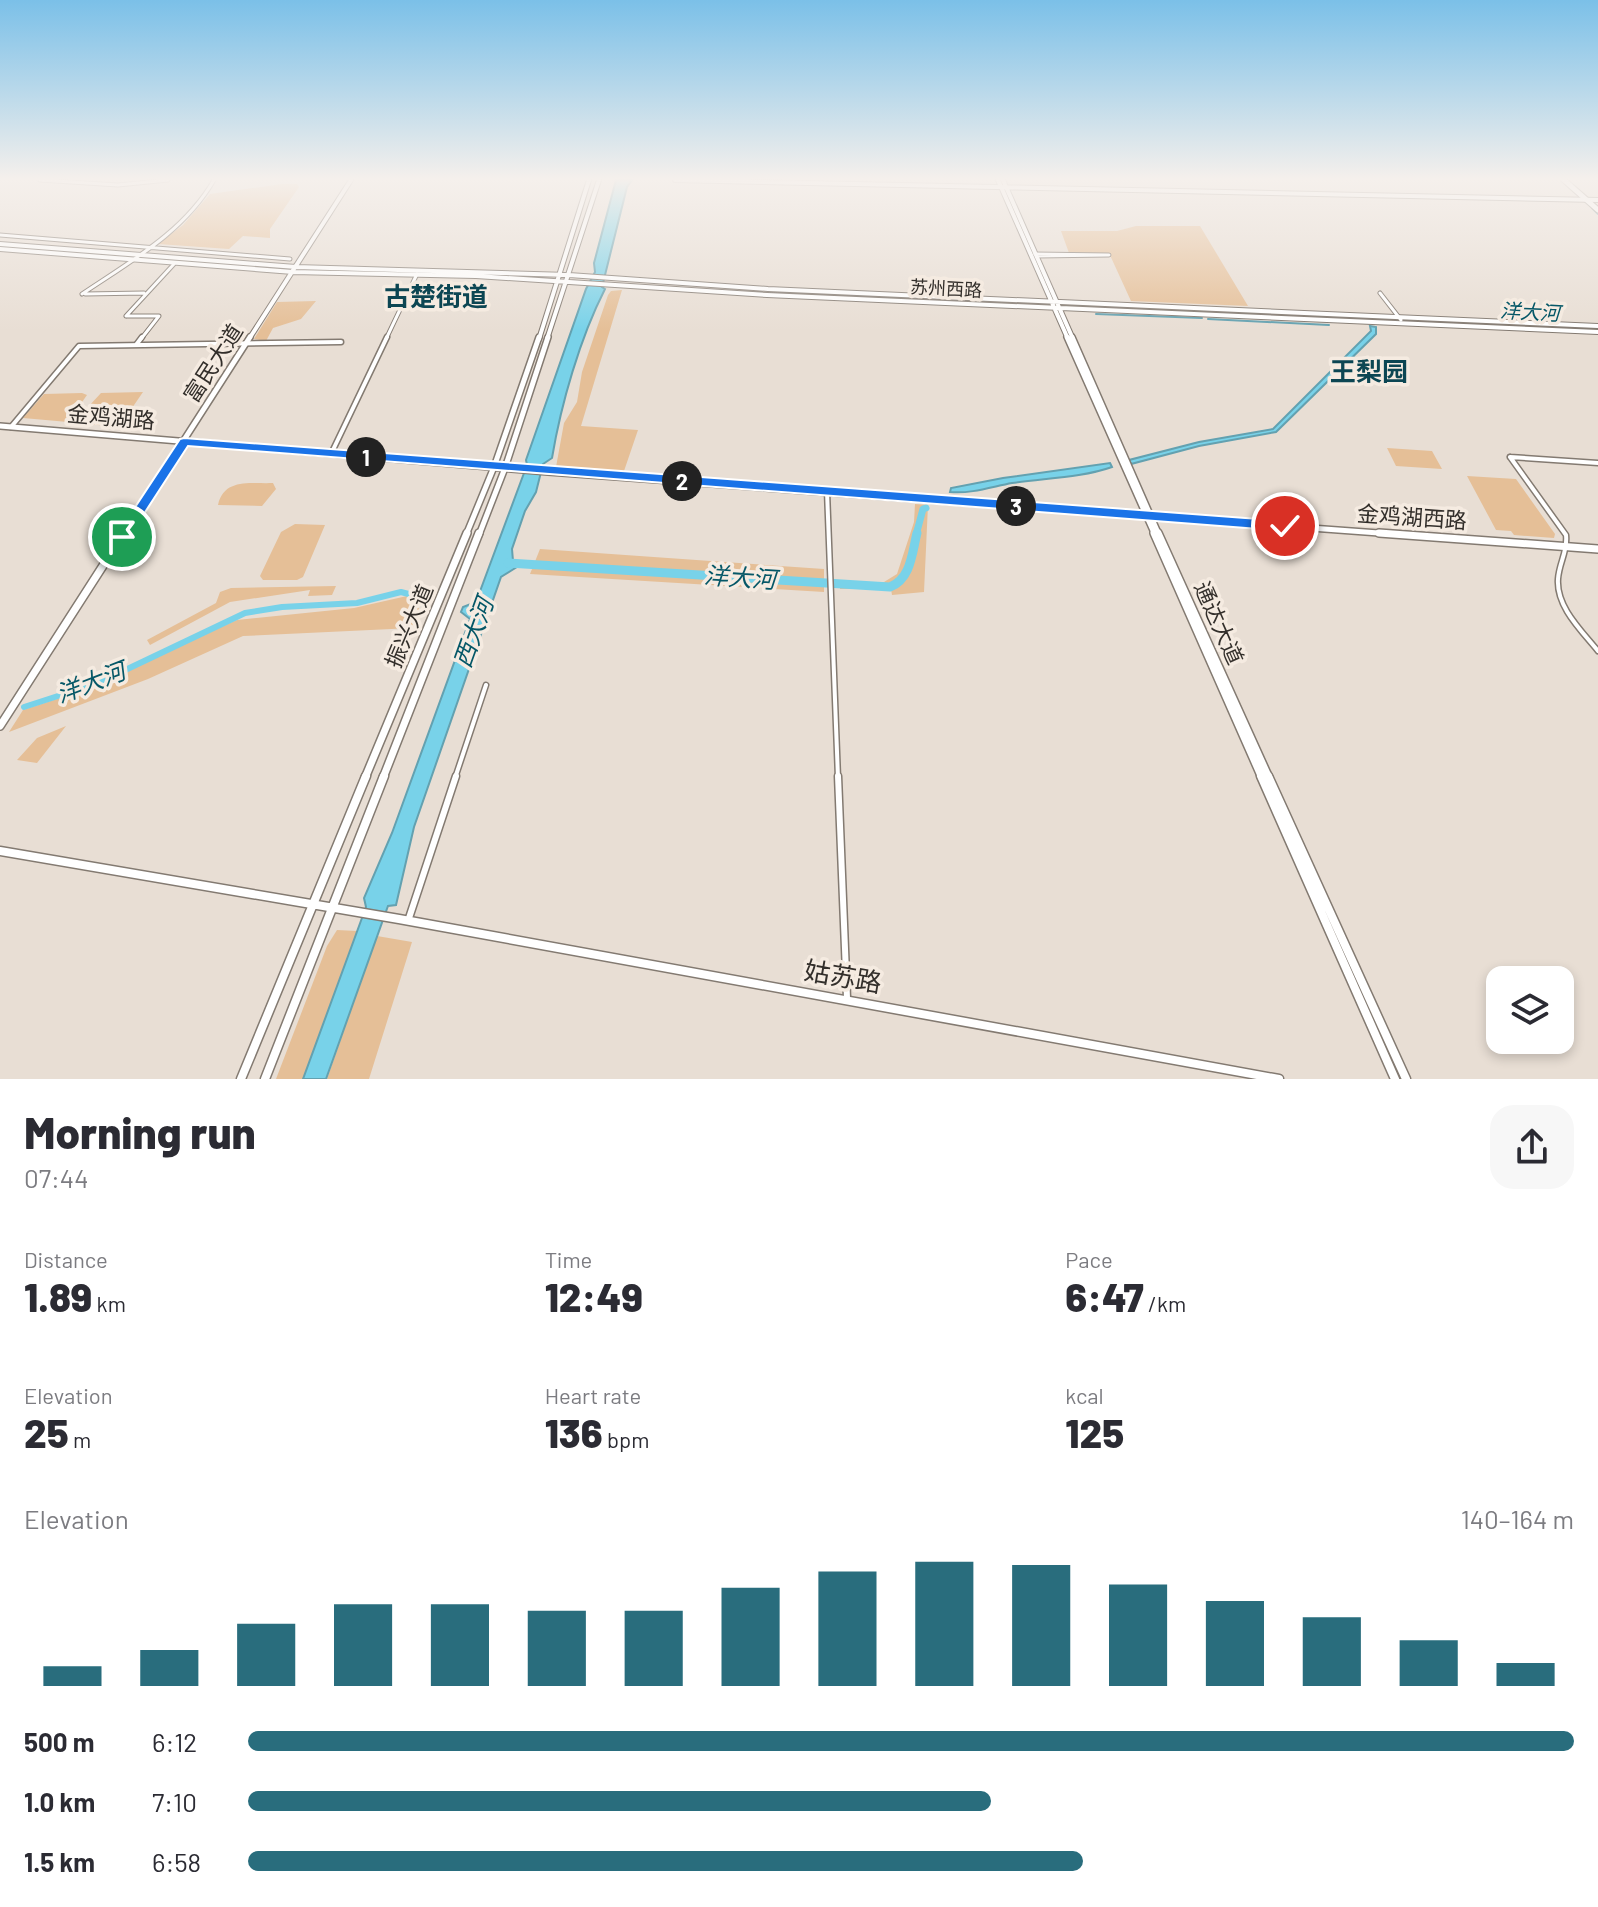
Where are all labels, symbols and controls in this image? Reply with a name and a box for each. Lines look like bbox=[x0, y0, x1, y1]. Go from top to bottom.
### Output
street label: 苏州西路 bbox=[910, 275, 983, 301]
district label: 古楚街道 bbox=[384, 280, 488, 311]
water label: 洋大河 bbox=[1499, 297, 1565, 325]
street label: 富民大道 bbox=[177, 318, 247, 406]
district label: 王梨园 bbox=[1330, 355, 1408, 386]
street label: 金鸡湖路 bbox=[66, 399, 156, 433]
pin: 1 bbox=[346, 437, 386, 477]
text: 1 bbox=[362, 444, 370, 470]
pin: 2 bbox=[662, 461, 702, 501]
text: 2 bbox=[676, 468, 688, 494]
pin: 3 bbox=[996, 486, 1036, 526]
pin bbox=[1251, 492, 1319, 560]
text: 3 bbox=[1010, 493, 1022, 519]
street label: 金鸡湖西路 bbox=[1356, 499, 1468, 533]
pin bbox=[88, 503, 156, 571]
icon: check bbox=[1263, 504, 1307, 548]
icon: arrive bbox=[100, 515, 144, 559]
water label: 洋大河 bbox=[703, 560, 781, 594]
street label: 通达大道 bbox=[1190, 577, 1250, 668]
street label: 振兴大道 bbox=[379, 580, 437, 671]
water label: 西大河 bbox=[447, 590, 500, 671]
water label: 洋大河 bbox=[52, 654, 133, 708]
street label: 姑苏路 bbox=[802, 953, 884, 998]
map controls bbox=[1486, 966, 1574, 1054]
button: layers bbox=[1486, 966, 1574, 1054]
text: Morning run bbox=[24, 1105, 256, 1158]
button: share bbox=[1490, 1105, 1574, 1189]
text: 07:44 bbox=[24, 1162, 88, 1193]
text: Distance bbox=[24, 1246, 108, 1272]
text: Time bbox=[545, 1246, 592, 1272]
text: Pace bbox=[1065, 1246, 1113, 1272]
text: 1.89 bbox=[24, 1272, 92, 1320]
text: 12:49 bbox=[545, 1272, 643, 1320]
text: 6:47 bbox=[1065, 1272, 1144, 1320]
text: km bbox=[92, 1290, 126, 1316]
text: /km bbox=[1144, 1290, 1186, 1316]
text: Elevation bbox=[24, 1382, 113, 1408]
text: Heart rate bbox=[545, 1382, 641, 1408]
text: kcal bbox=[1065, 1382, 1104, 1408]
text: 25 bbox=[24, 1408, 69, 1456]
text: 136 bbox=[545, 1408, 603, 1456]
text: 125 bbox=[1065, 1408, 1124, 1456]
text: m bbox=[69, 1426, 91, 1452]
text: bpm bbox=[603, 1426, 649, 1452]
text: Elevation bbox=[24, 1503, 129, 1534]
text: 140–164 m bbox=[1461, 1503, 1574, 1534]
text: 500 m bbox=[24, 1726, 95, 1757]
text: 6:12 bbox=[152, 1726, 197, 1757]
text: 1.0 km bbox=[24, 1786, 95, 1817]
text: 7:10 bbox=[152, 1786, 197, 1817]
text: 1.5 km bbox=[24, 1846, 95, 1877]
text: 6:58 bbox=[152, 1846, 201, 1877]

